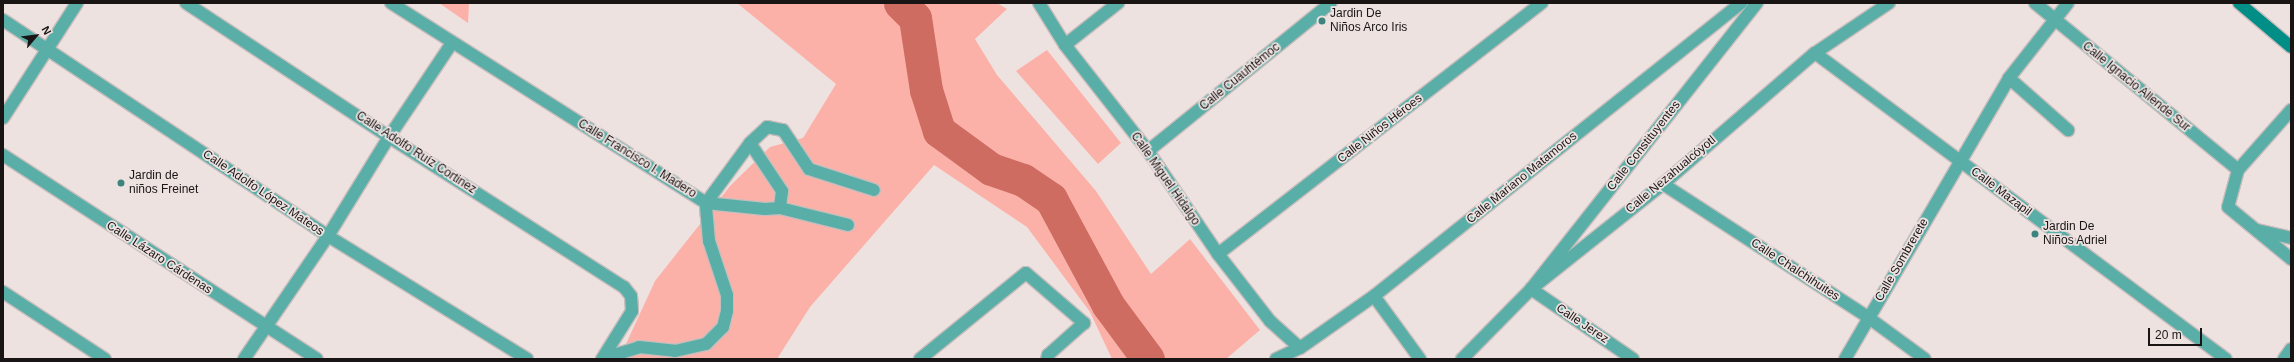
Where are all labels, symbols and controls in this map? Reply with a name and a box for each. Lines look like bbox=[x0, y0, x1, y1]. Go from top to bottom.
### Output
place label: Jardin De Niños Arco Iris bbox=[1330, 7, 1408, 35]
north arrow bbox=[16, 16, 56, 56]
marker: Jardin De Niños Arco Iris bbox=[1317, 16, 1327, 26]
text: N bbox=[39, 24, 54, 37]
street label: Calle Ignacio Allende Sur bbox=[2079, 39, 2193, 135]
street label: Calle Cuauhtémoc bbox=[1197, 40, 1283, 114]
street label: Calle Niños Héroes bbox=[1335, 92, 1425, 166]
street label: Calle Constituyentes bbox=[1604, 98, 1684, 194]
street label: Calle Adolfo Ruíz Cortinez bbox=[353, 109, 479, 197]
street label: Calle Francisco I. Madero bbox=[575, 117, 699, 201]
street label: Calle Mariano Matamoros bbox=[1464, 129, 1580, 227]
street label: Calle Miguel Hidalgo bbox=[1128, 130, 1202, 228]
street label: Calle Nezahualcóyotl bbox=[1623, 133, 1719, 217]
street label: Calle Adolfo López Mateos bbox=[200, 147, 326, 239]
street label: Calle Mazapil bbox=[1968, 165, 2034, 219]
place label: Jardin de niños Freinet bbox=[129, 169, 198, 197]
marker: Jardin de niños Freinet bbox=[116, 178, 126, 188]
street label: Calle Sombrerete bbox=[1872, 216, 1932, 304]
street label: Calle Lázaro Cárdenas bbox=[104, 219, 214, 297]
place label: Jardin De Niños Adriel bbox=[2043, 220, 2108, 248]
marker: Jardin De Niños Adriel bbox=[2030, 229, 2040, 239]
street label: Calle Chalchihuites bbox=[1748, 236, 1842, 304]
street label: Calle Jerez bbox=[1553, 301, 1611, 347]
scale bar bbox=[2150, 320, 2204, 346]
text: 20 m bbox=[2155, 328, 2182, 342]

